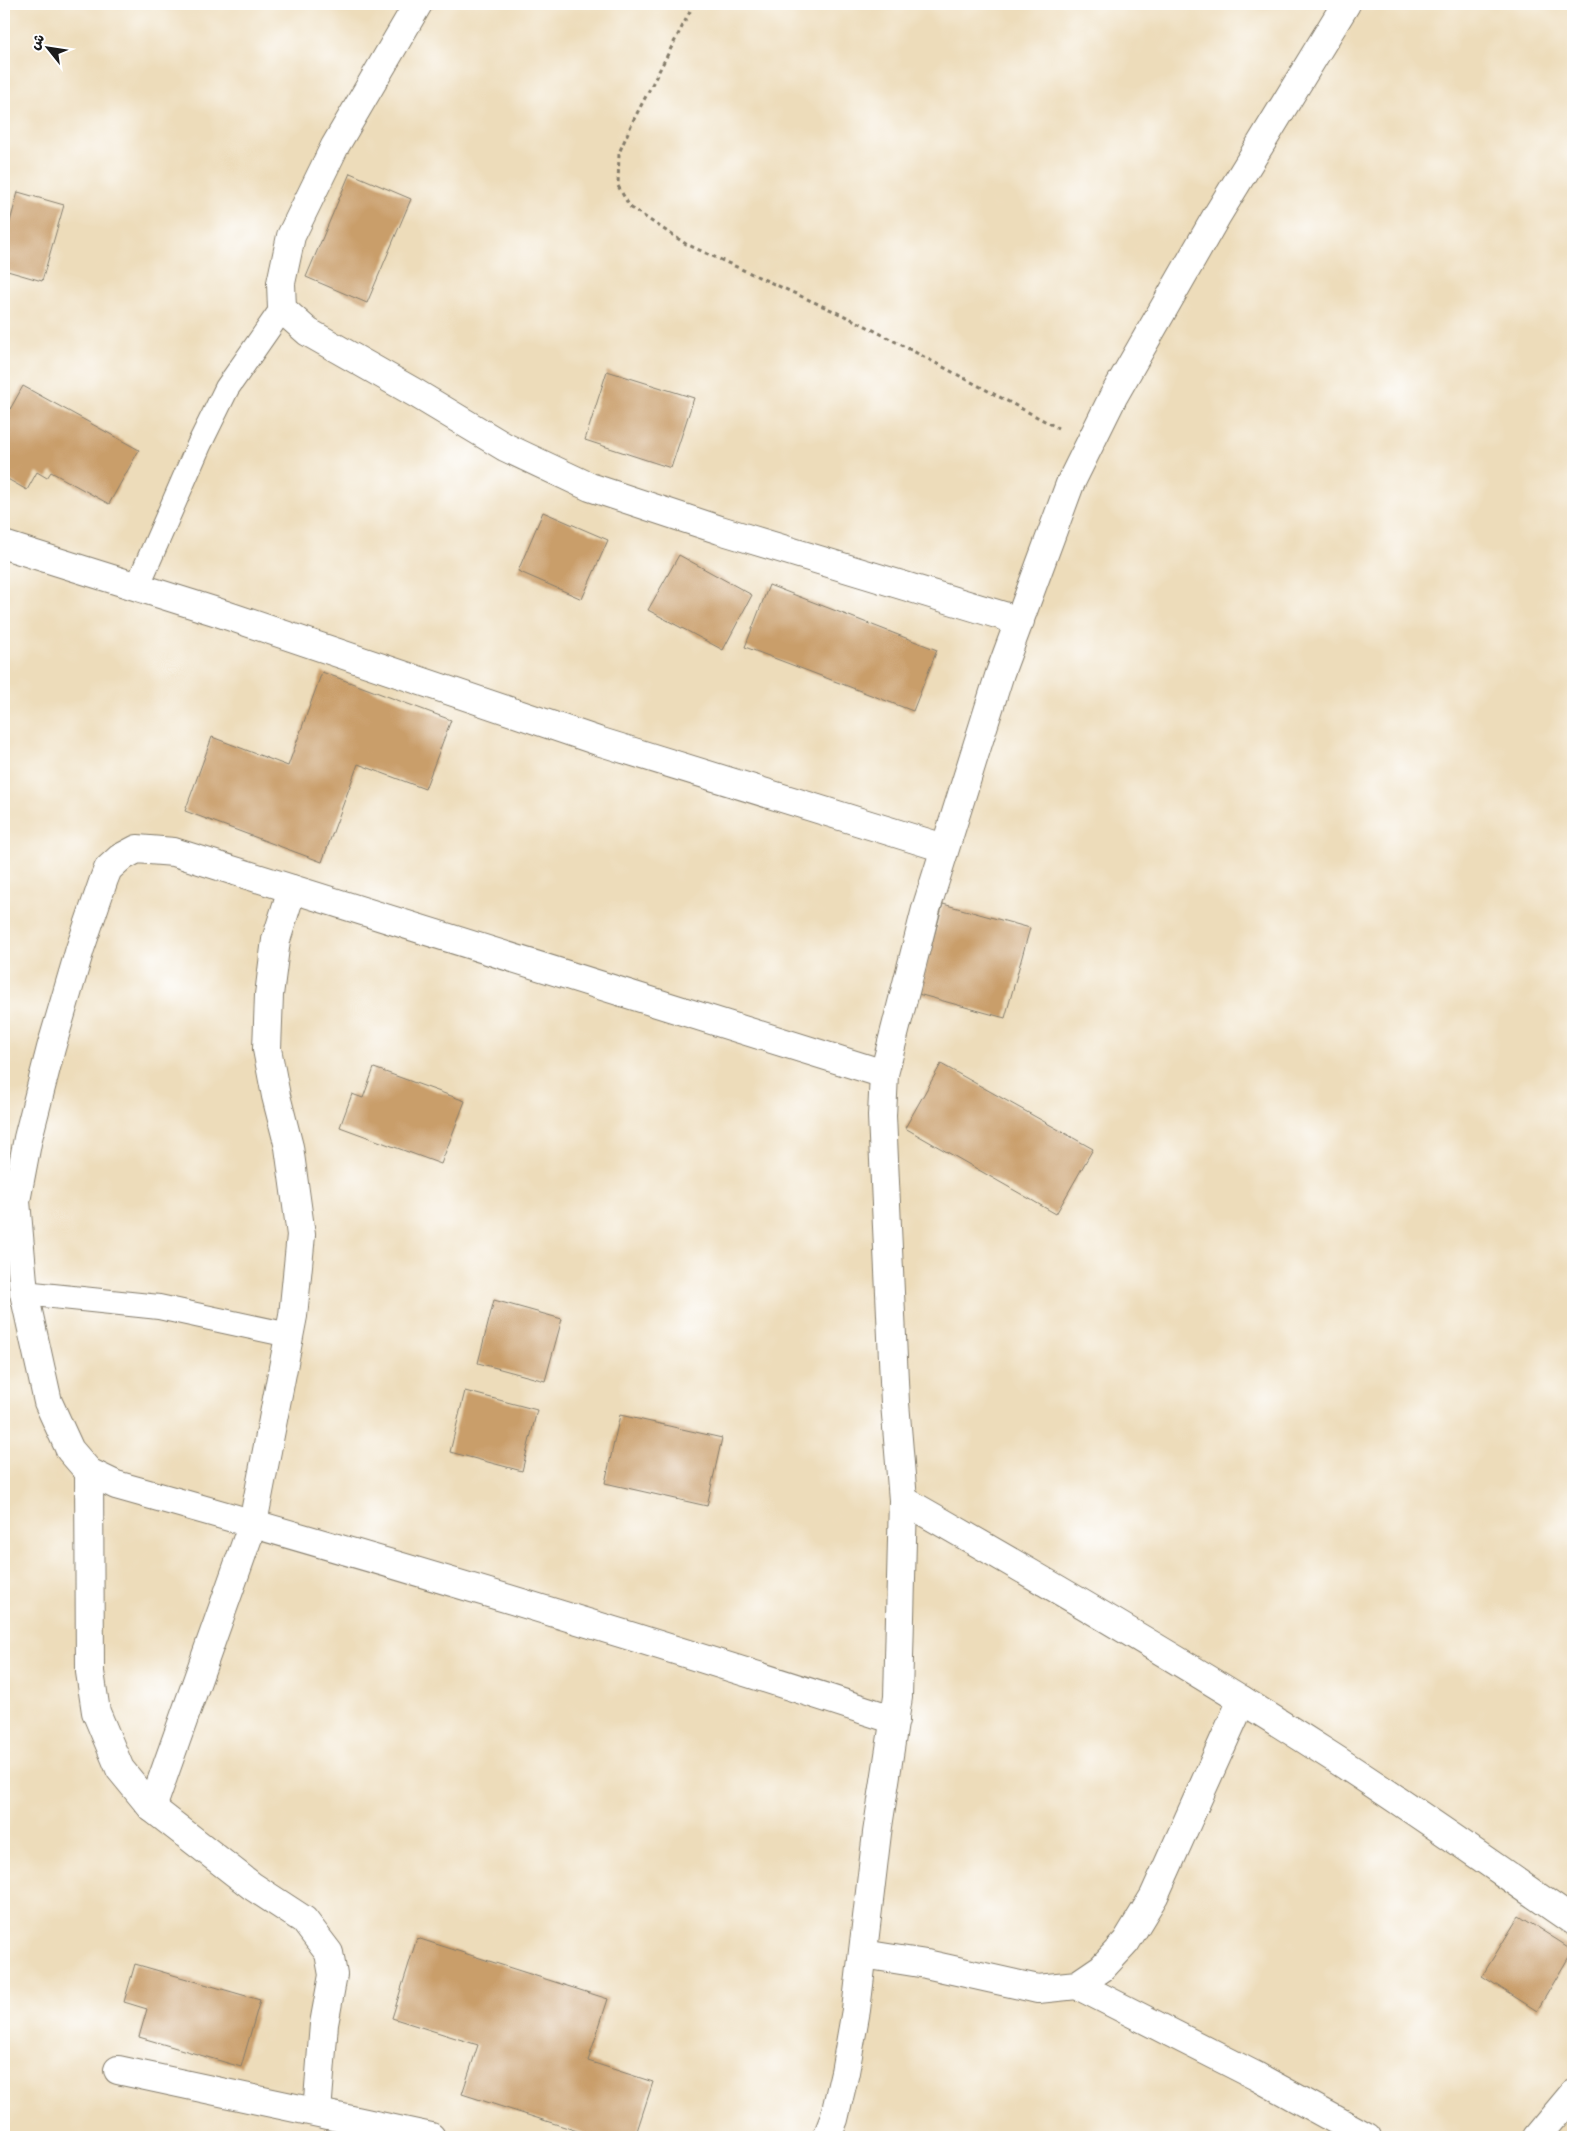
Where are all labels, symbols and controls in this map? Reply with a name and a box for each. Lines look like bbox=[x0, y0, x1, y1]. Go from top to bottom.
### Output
north arrow bbox=[22, 22, 72, 72]
text: ش bbox=[24, 30, 51, 54]

